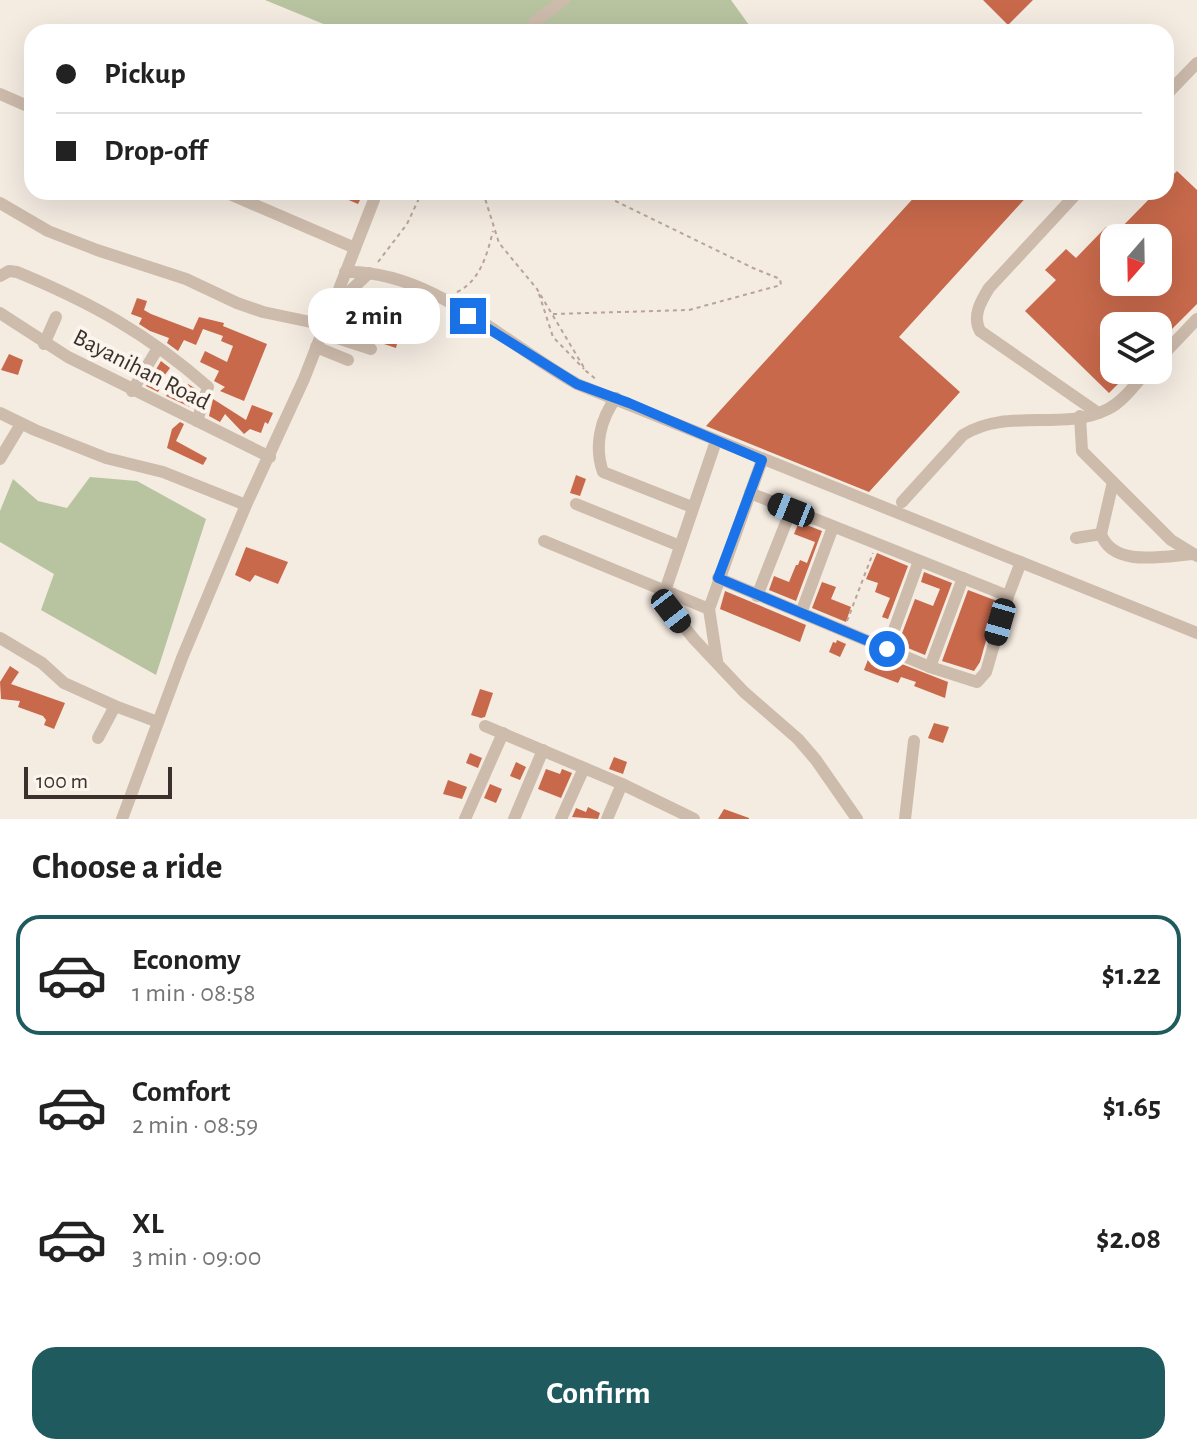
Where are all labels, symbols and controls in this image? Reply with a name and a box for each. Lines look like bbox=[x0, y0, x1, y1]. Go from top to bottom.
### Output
text: Pickup bbox=[104, 59, 186, 89]
text: Drop-off bbox=[104, 136, 207, 166]
north arrow bbox=[1100, 224, 1172, 296]
map controls bbox=[1100, 224, 1172, 384]
callout: 2 min bbox=[308, 288, 440, 344]
route end bbox=[450, 298, 486, 334]
text: 2 min bbox=[345, 303, 403, 329]
button: layers bbox=[1100, 312, 1172, 384]
street label: Bayanihan Road bbox=[69, 325, 214, 415]
car bbox=[764, 490, 818, 530]
car bbox=[647, 585, 695, 637]
car bbox=[982, 596, 1018, 648]
route start bbox=[869, 631, 905, 667]
scale bar bbox=[24, 763, 172, 799]
text: 100 m bbox=[36, 770, 88, 792]
text: Choose a ride bbox=[32, 849, 222, 885]
icon: car bbox=[36, 939, 108, 1011]
text: Economy bbox=[132, 945, 241, 975]
text: $1.22 bbox=[1102, 960, 1161, 990]
text: 1 min · 08:58 bbox=[132, 980, 255, 1006]
icon: car bbox=[36, 1071, 108, 1143]
text: Comfort bbox=[132, 1077, 231, 1107]
text: $1.65 bbox=[1102, 1092, 1161, 1122]
text: 2 min · 08:59 bbox=[132, 1112, 258, 1138]
icon: car bbox=[36, 1203, 108, 1275]
text: XL bbox=[132, 1209, 164, 1239]
text: $2.08 bbox=[1096, 1224, 1161, 1254]
text: 3 min · 09:00 bbox=[132, 1244, 261, 1270]
button: Confirm bbox=[32, 1347, 1165, 1439]

